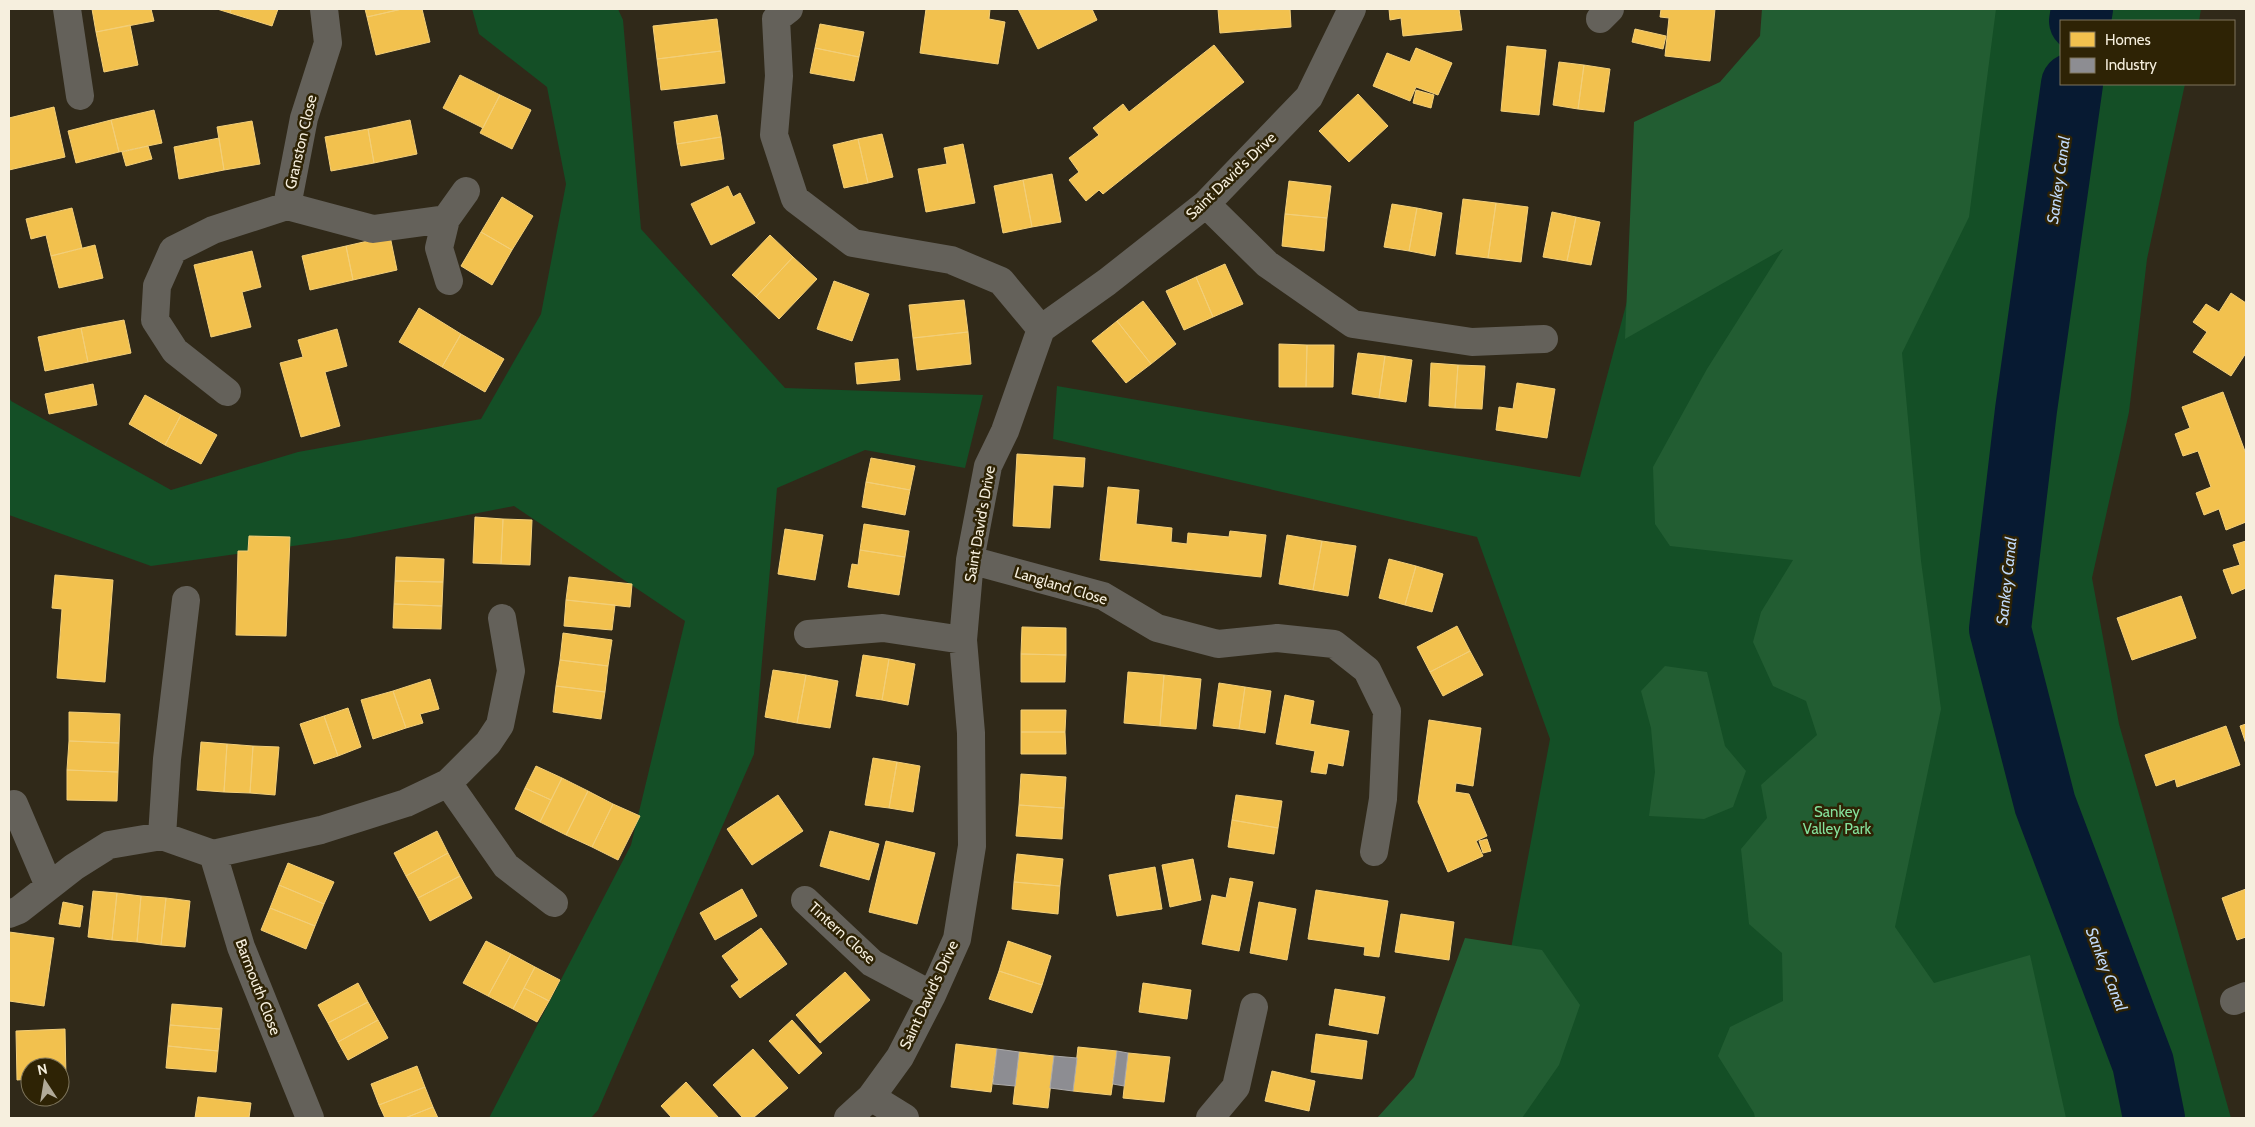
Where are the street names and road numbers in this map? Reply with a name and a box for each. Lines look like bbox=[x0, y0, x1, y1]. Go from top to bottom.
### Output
street label: Granston Close bbox=[281, 93, 321, 191]
street label: Saint David's Drive bbox=[1182, 128, 1280, 223]
street label: Saint David's Drive bbox=[961, 464, 999, 584]
street label: Langland Close bbox=[1012, 563, 1110, 609]
street label: Tintern Close bbox=[805, 898, 879, 968]
street label: Barmouth Close bbox=[231, 936, 285, 1038]
street label: Saint David's Drive bbox=[896, 937, 962, 1052]

